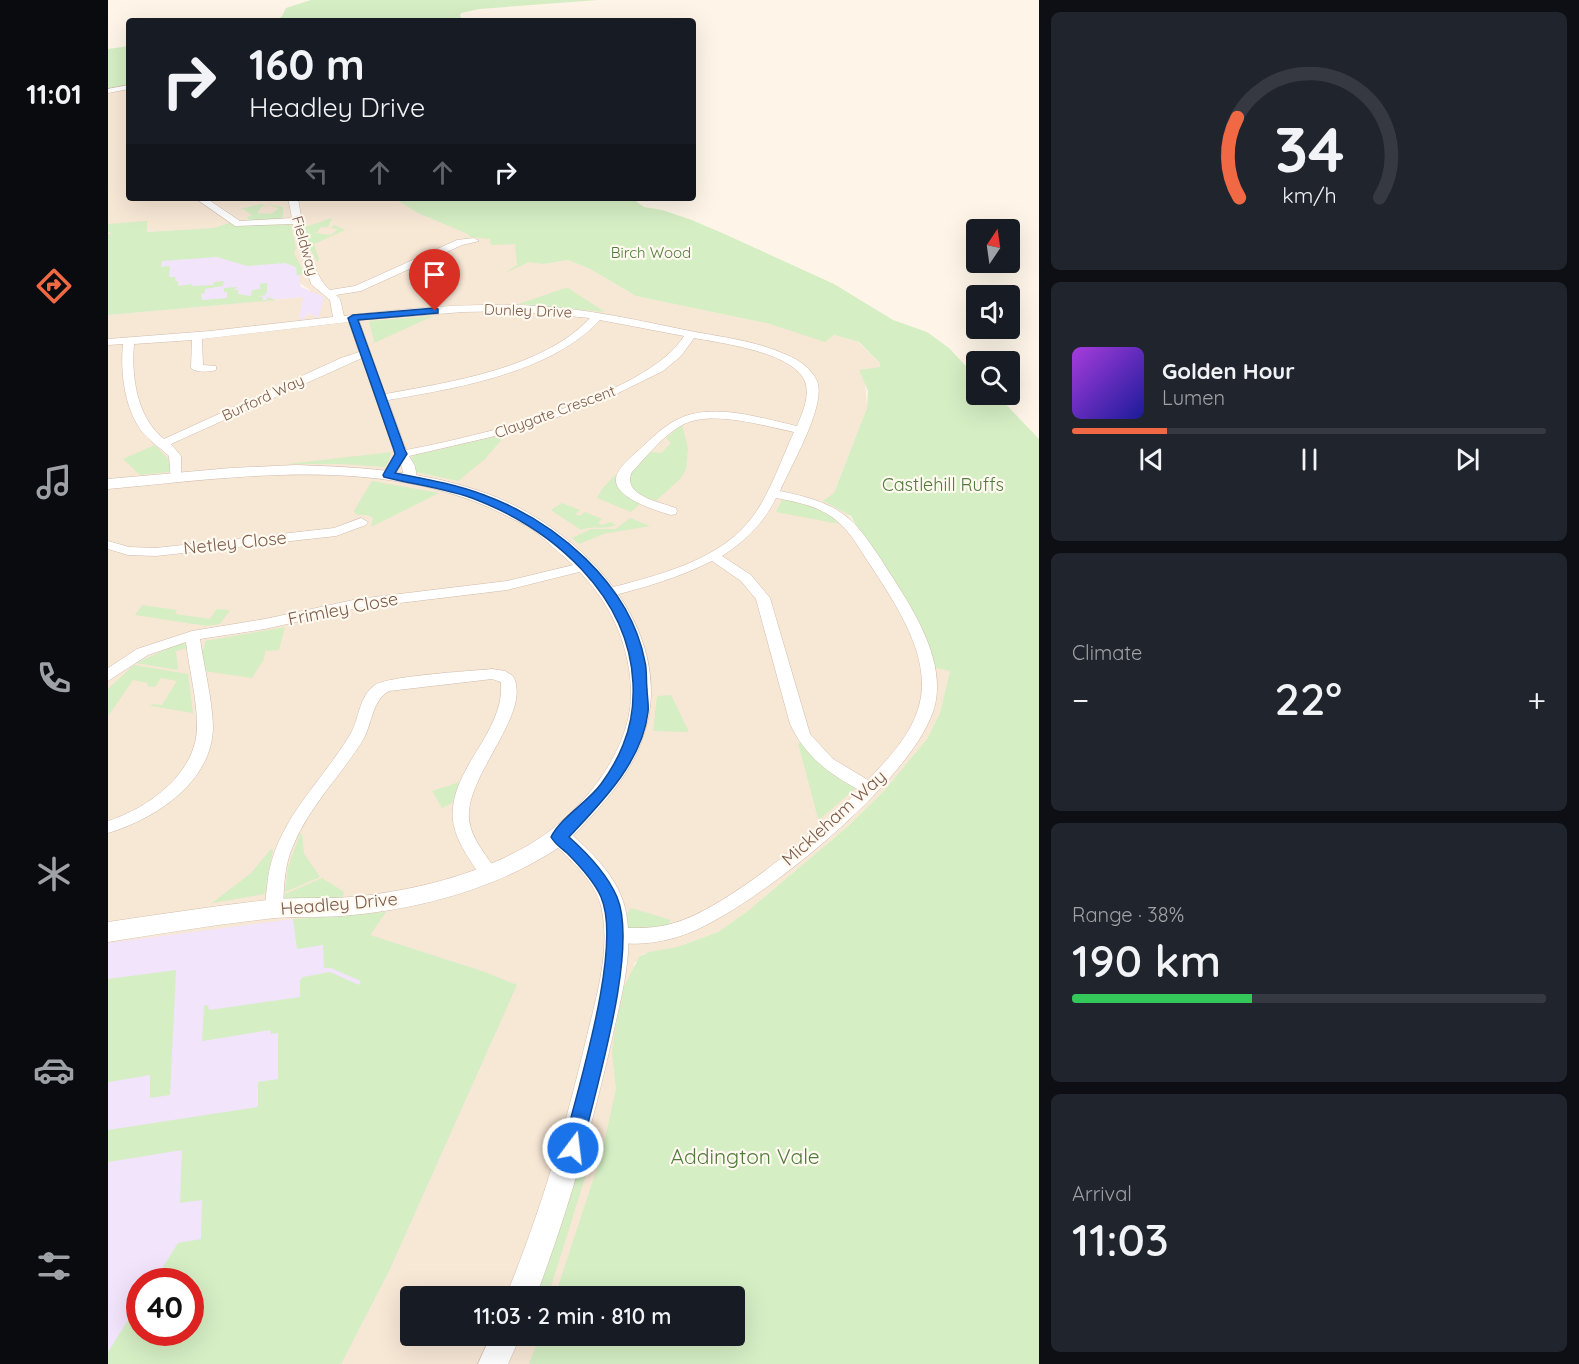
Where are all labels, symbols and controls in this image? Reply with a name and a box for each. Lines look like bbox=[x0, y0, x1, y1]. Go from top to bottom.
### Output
text: 160 m bbox=[249, 38, 365, 91]
icon: right bbox=[150, 42, 228, 120]
text: 11:01 bbox=[26, 77, 82, 111]
text: Headley Drive bbox=[249, 90, 425, 124]
text: 34 bbox=[1274, 110, 1344, 188]
icon: left bbox=[300, 156, 333, 189]
icon: ahead bbox=[363, 156, 396, 189]
icon: ahead bbox=[426, 156, 459, 189]
icon: right bbox=[489, 156, 522, 189]
text: km/h bbox=[1282, 183, 1336, 209]
street label: Fieldway bbox=[288, 214, 323, 278]
north arrow bbox=[966, 219, 1020, 273]
map controls bbox=[966, 219, 1020, 405]
park label: Birch Wood bbox=[611, 243, 691, 262]
pin bbox=[409, 249, 460, 311]
icon: arrive bbox=[418, 258, 451, 291]
icon: directions bbox=[33, 265, 75, 307]
button: sound bbox=[966, 285, 1020, 339]
street label: Dunley Drive bbox=[484, 299, 573, 322]
button: search bbox=[966, 351, 1020, 405]
text: Golden Hour bbox=[1162, 357, 1295, 385]
street label: Burford Way bbox=[219, 370, 307, 425]
street label: Claygate Crescent bbox=[492, 381, 618, 442]
text: Lumen bbox=[1162, 385, 1225, 410]
icon: previous bbox=[1135, 443, 1168, 476]
icon: pause bbox=[1293, 443, 1326, 476]
icon: next bbox=[1451, 443, 1484, 476]
icon: music bbox=[33, 461, 75, 503]
park label: Castlehill Ruffs bbox=[882, 473, 1004, 496]
street label: Netley Close bbox=[182, 526, 288, 559]
street label: Frimley Close bbox=[286, 587, 400, 630]
text: Climate bbox=[1072, 640, 1142, 665]
icon: phone bbox=[33, 657, 75, 699]
text: 22° bbox=[1275, 670, 1342, 726]
text: − bbox=[1072, 679, 1089, 720]
text: + bbox=[1527, 679, 1546, 720]
street label: Mickleham Way bbox=[777, 765, 891, 871]
icon: climate bbox=[33, 853, 75, 895]
street label: Headley Drive bbox=[279, 887, 399, 920]
text: Range · 38% bbox=[1072, 902, 1184, 927]
text: 190 km bbox=[1072, 932, 1221, 988]
icon: car bbox=[33, 1049, 75, 1091]
position arrow bbox=[541, 1116, 605, 1180]
park label: Addington Vale bbox=[670, 1143, 820, 1169]
text: Arrival bbox=[1072, 1181, 1132, 1206]
text: 11:03 bbox=[1072, 1211, 1169, 1267]
icon: filters bbox=[33, 1245, 75, 1287]
speed limit sign: 40 bbox=[126, 1268, 204, 1346]
text: 11:03 · 2 min · 810 m bbox=[473, 1302, 672, 1330]

